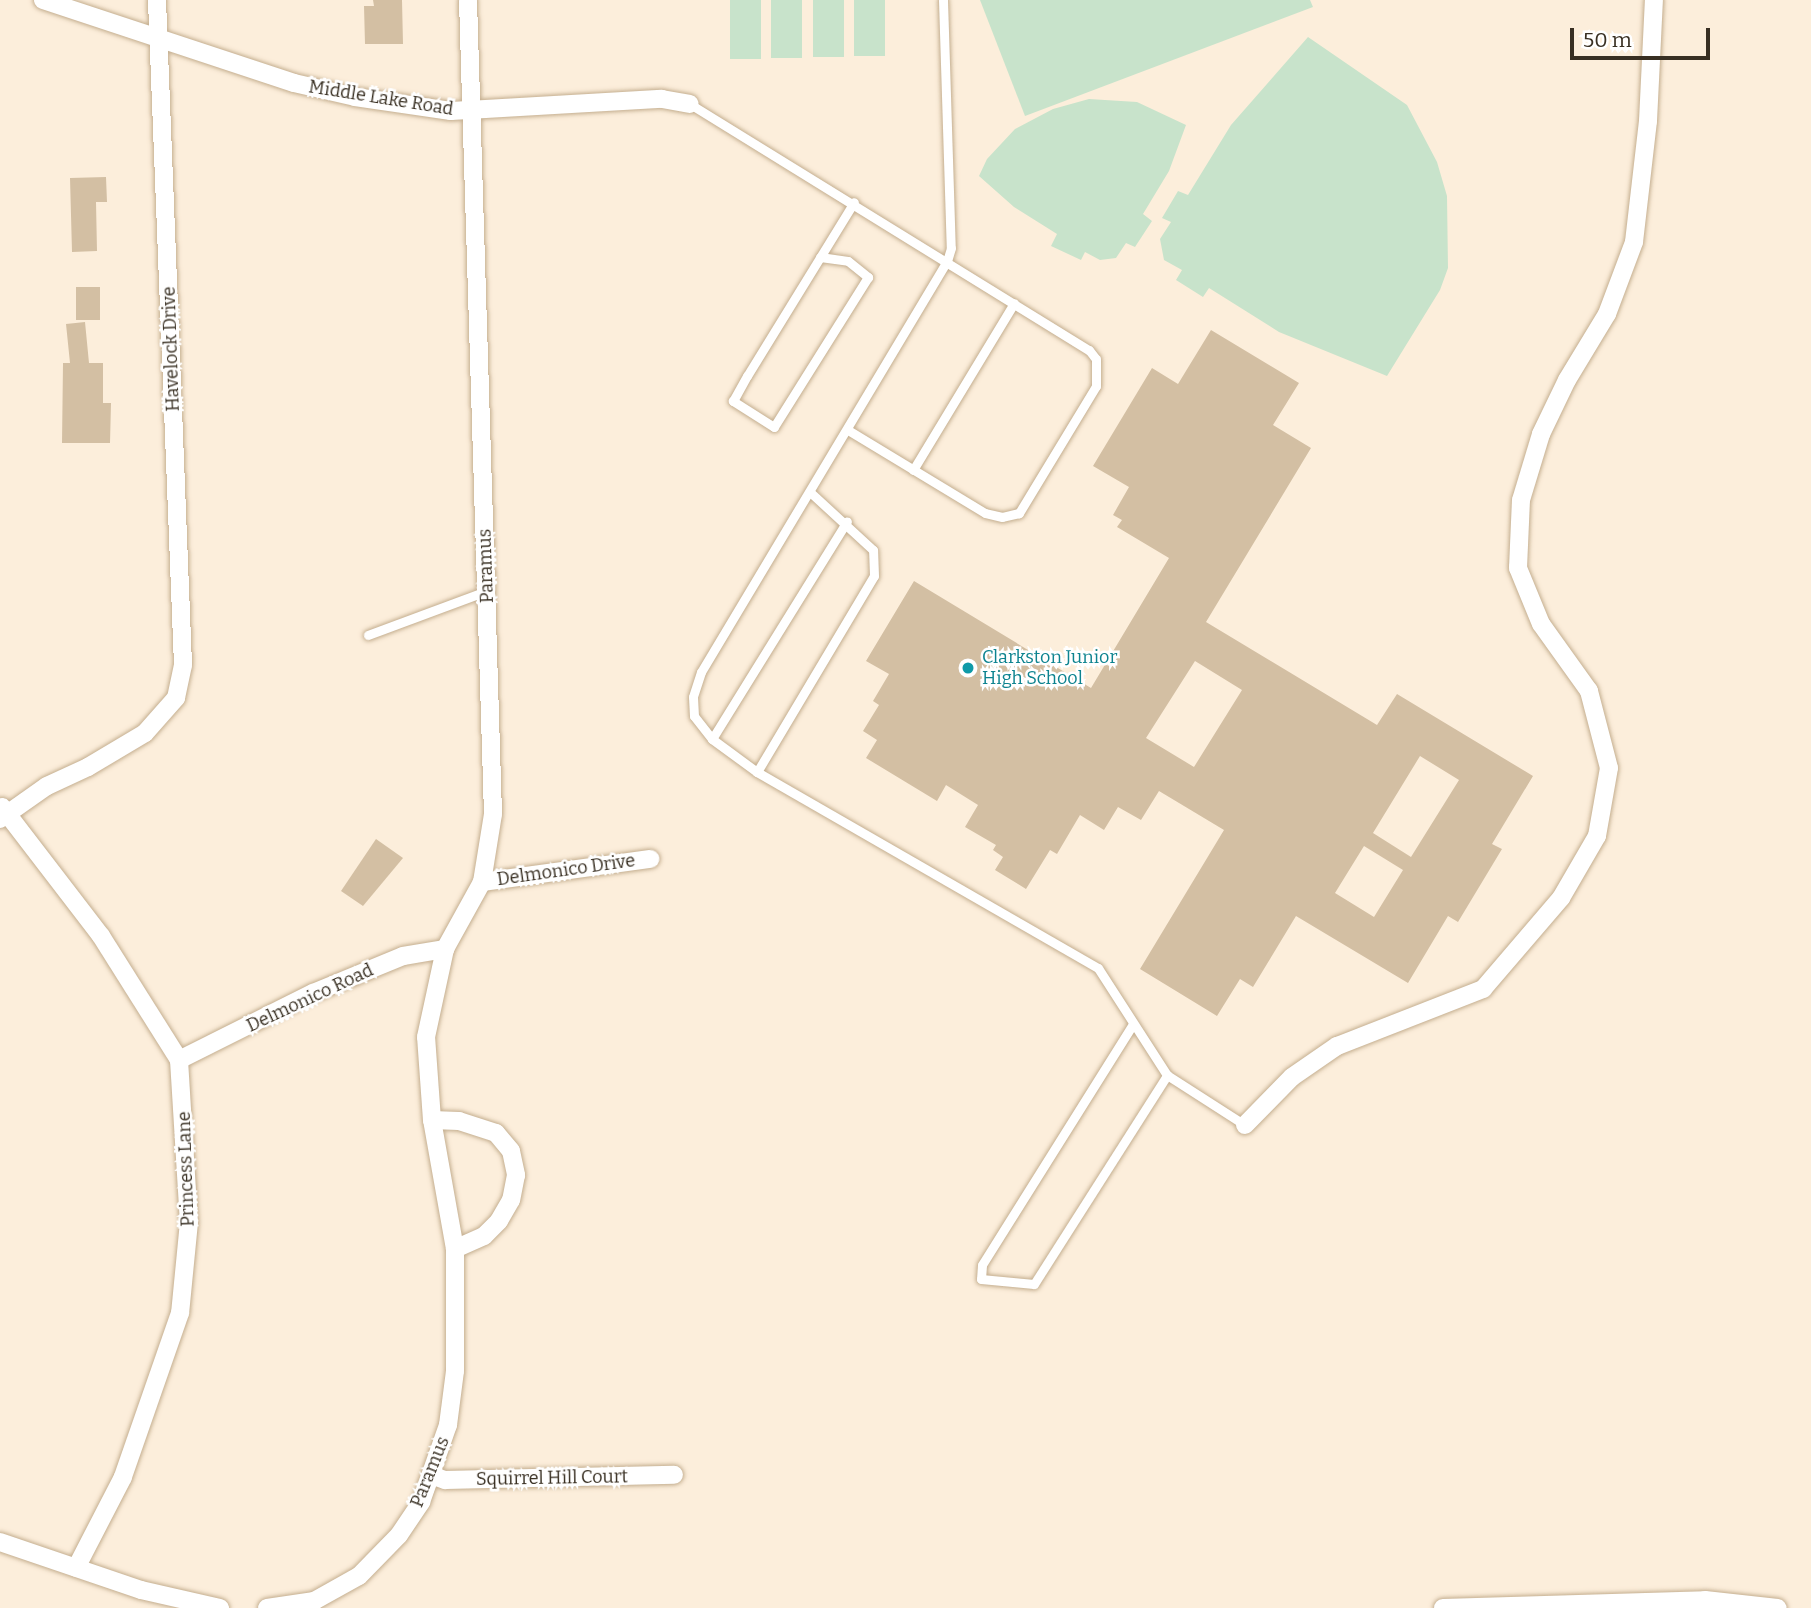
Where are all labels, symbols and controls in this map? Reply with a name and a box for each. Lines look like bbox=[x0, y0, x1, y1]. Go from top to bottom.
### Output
scale bar bbox=[1573, 14, 1713, 58]
text: 50 m bbox=[1583, 27, 1632, 53]
street label: Middle Lake Road bbox=[307, 76, 455, 120]
street label: Havelock Drive bbox=[158, 286, 184, 412]
street label: Paramus bbox=[474, 528, 498, 604]
place label: Clarkston Junior High School bbox=[982, 647, 1117, 690]
marker: Clarkston Junior High School bbox=[960, 660, 976, 676]
street label: Delmonico Drive bbox=[496, 850, 636, 890]
street label: Delmonico Road bbox=[243, 959, 377, 1037]
street label: Princess Lane bbox=[173, 1111, 199, 1227]
street label: Paramus bbox=[406, 1434, 454, 1510]
street label: Squirrel Hill Court bbox=[476, 1466, 628, 1490]

